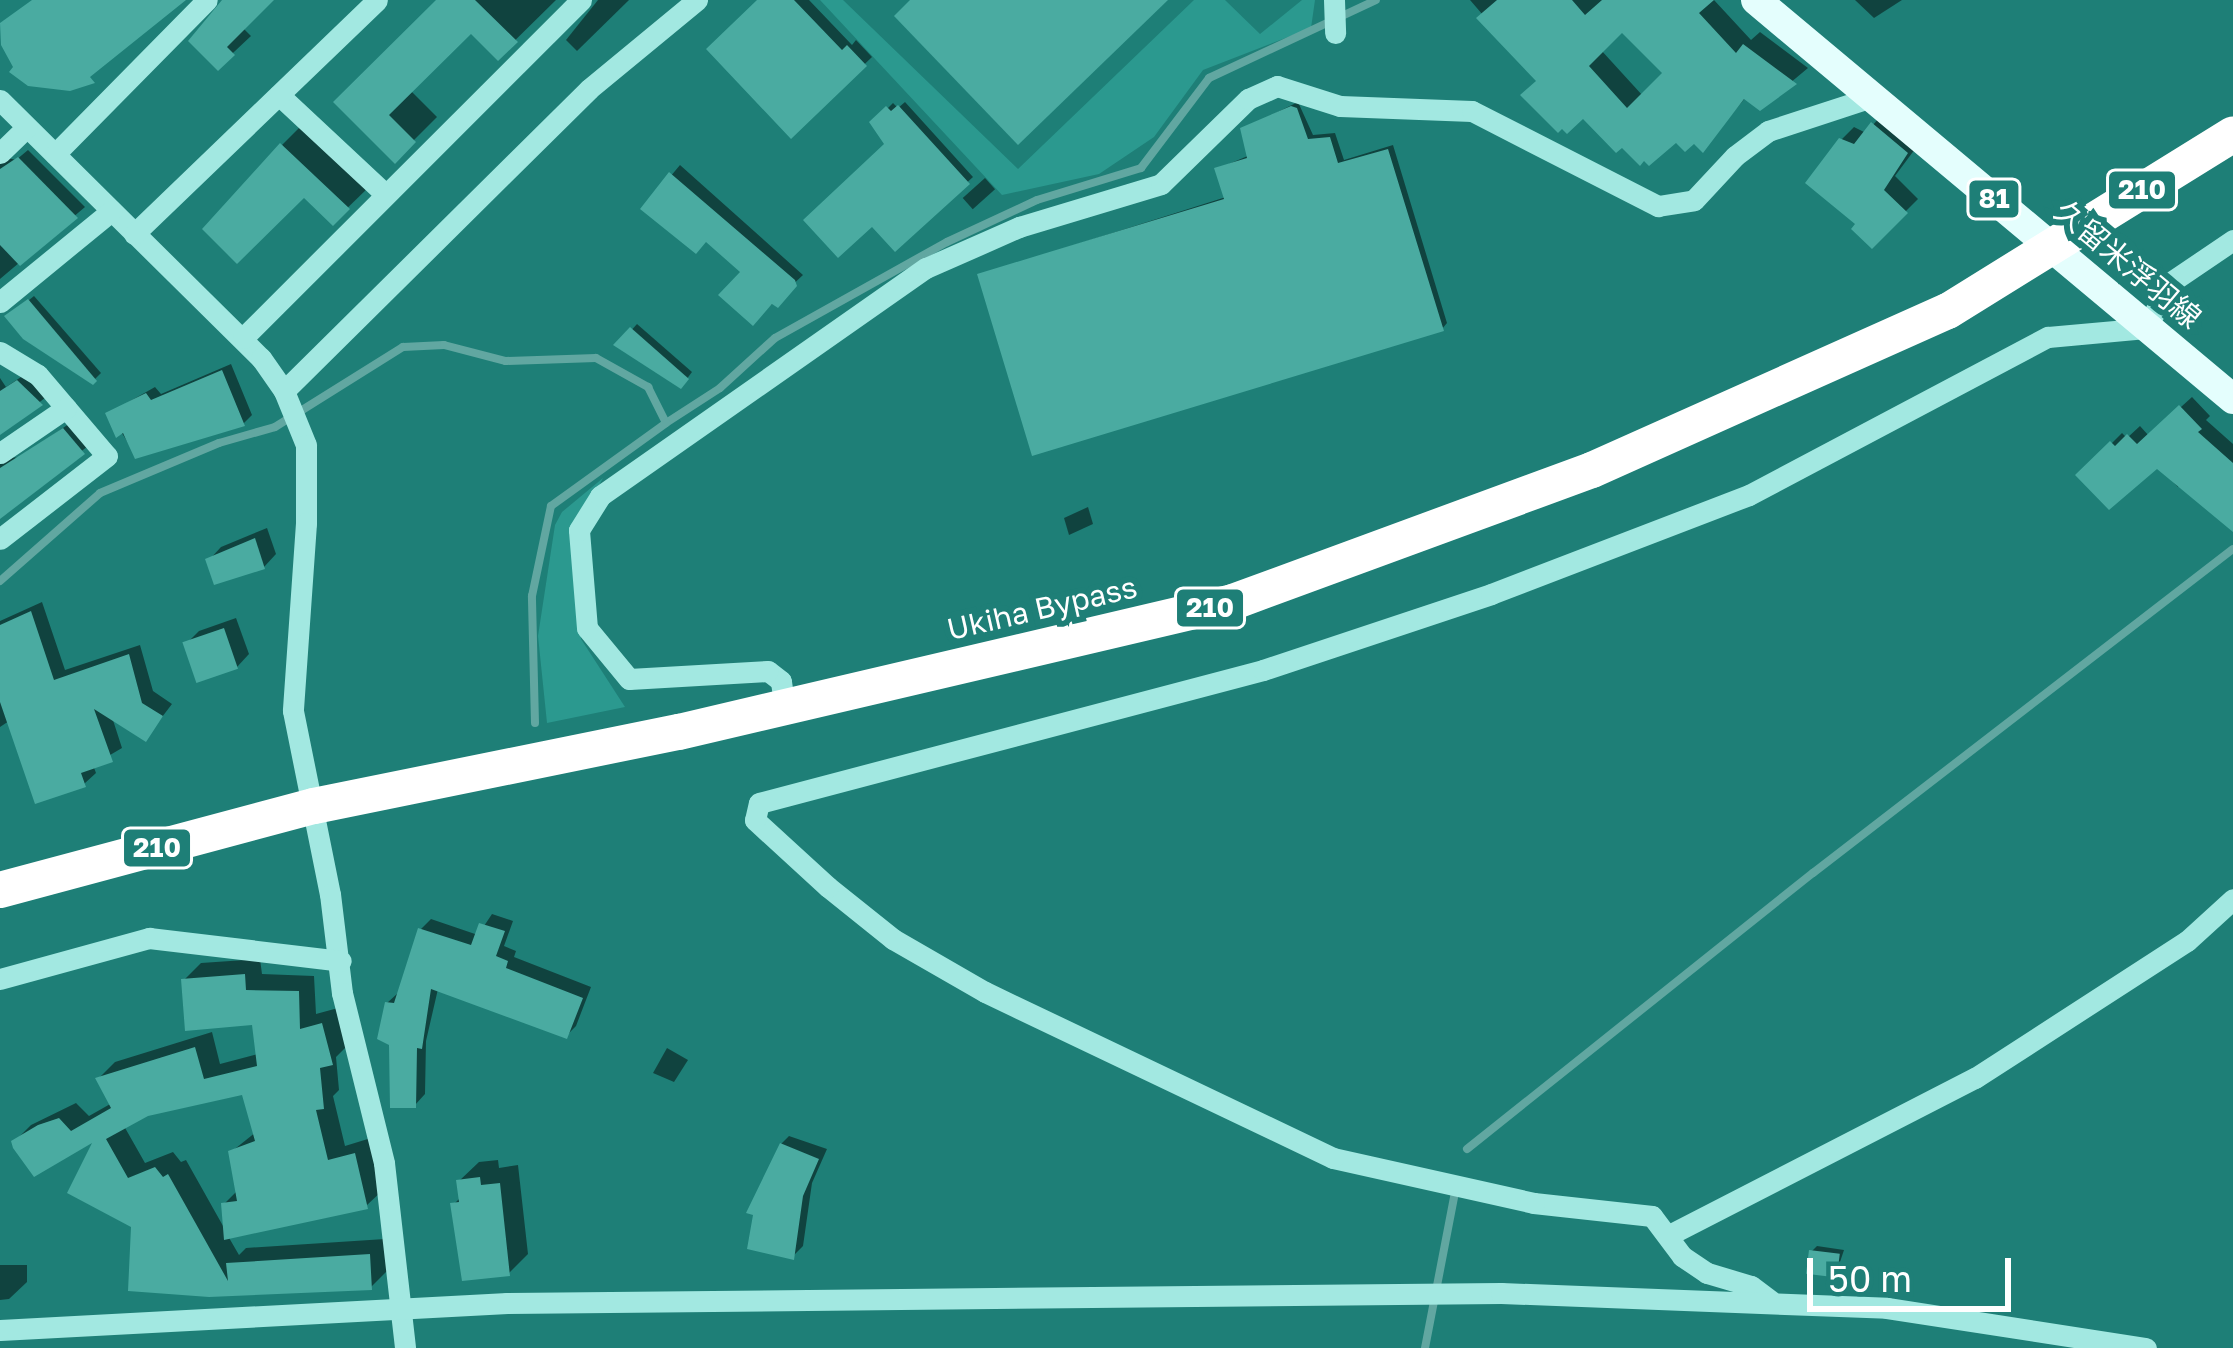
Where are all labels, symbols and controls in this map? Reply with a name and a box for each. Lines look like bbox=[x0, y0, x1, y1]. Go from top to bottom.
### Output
road number: 210 bbox=[2106, 169, 2178, 211]
road number: 81 bbox=[1964, 178, 2024, 220]
street label: 久留米浮羽線 bbox=[2047, 192, 2209, 336]
street label: Ukiha Bypass bbox=[944, 569, 1140, 647]
road number: 210 bbox=[1174, 587, 1246, 629]
road number: 210 bbox=[121, 827, 193, 869]
scale bar bbox=[1813, 1234, 2017, 1308]
text: 50 m bbox=[1828, 1257, 1912, 1300]

